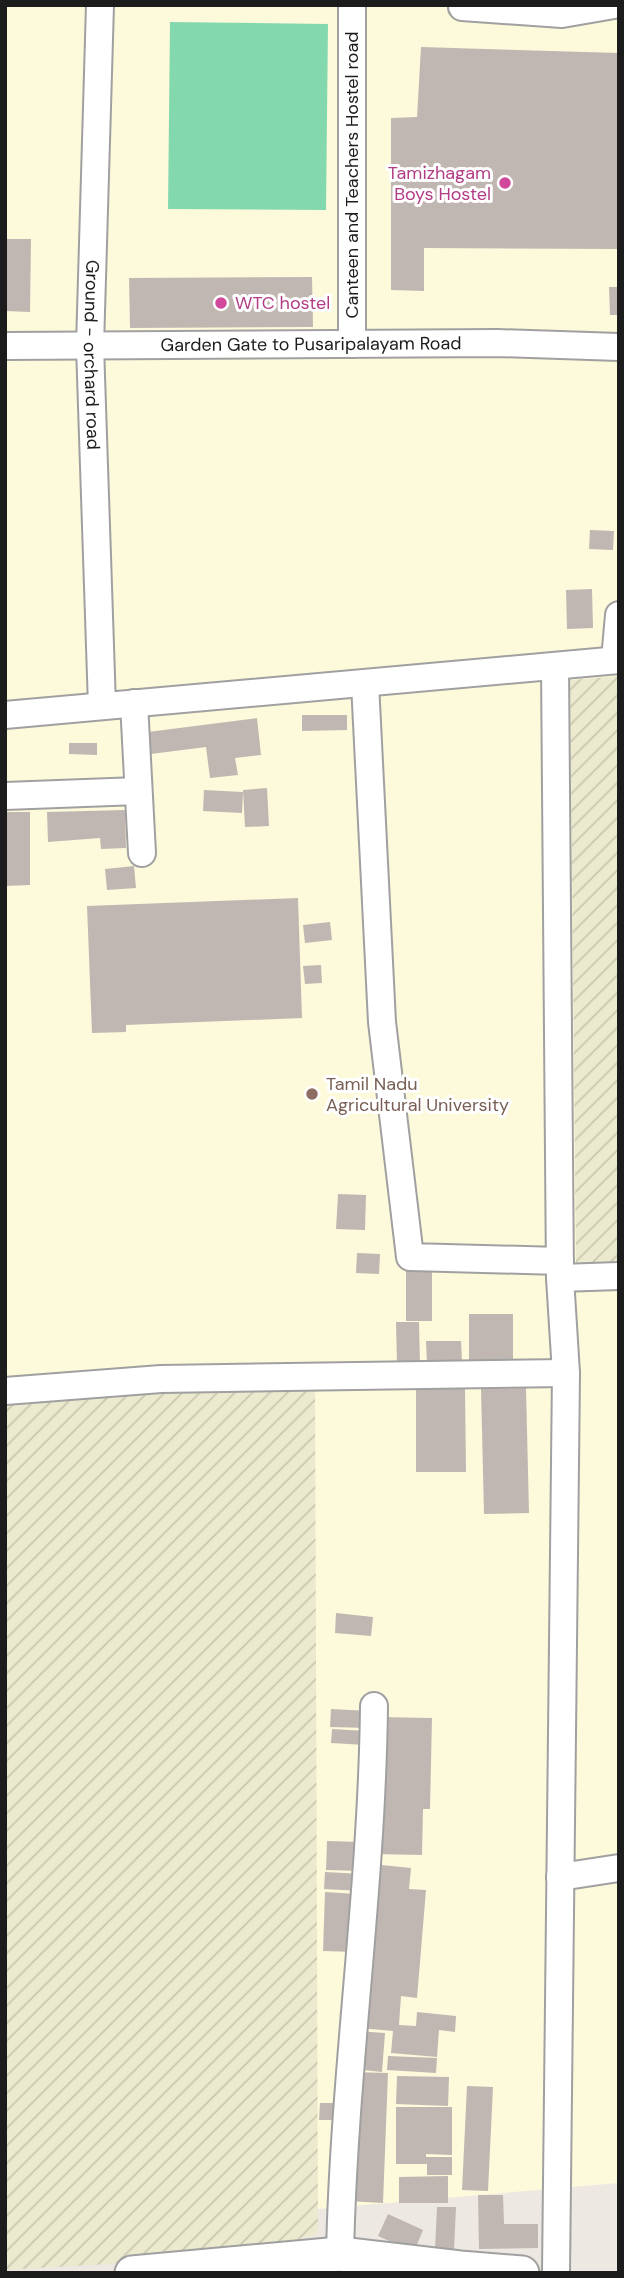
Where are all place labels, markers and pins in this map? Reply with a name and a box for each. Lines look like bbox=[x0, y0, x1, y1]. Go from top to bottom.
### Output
place label: Tamizhagam Boys Hostel bbox=[388, 161, 491, 206]
marker: Tamizhagam Boys Hostel bbox=[497, 175, 513, 191]
place label: WTC hostel bbox=[235, 291, 330, 315]
marker: WTC hostel bbox=[213, 295, 229, 311]
place label: Tamil Nadu Agricultural University bbox=[326, 1072, 509, 1117]
marker: Tamil Nadu Agricultural University bbox=[304, 1086, 320, 1102]

